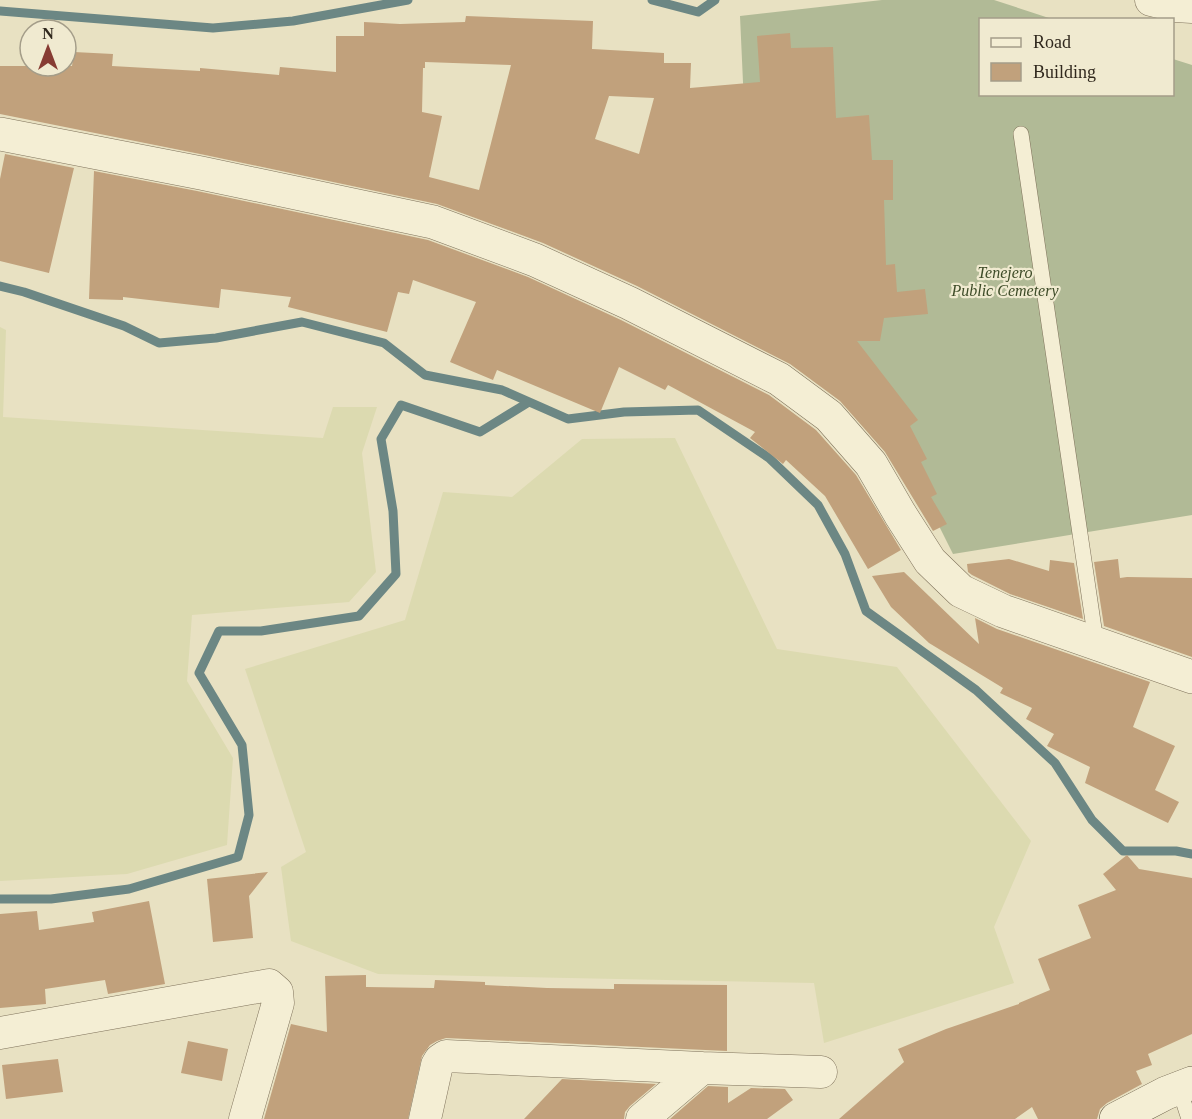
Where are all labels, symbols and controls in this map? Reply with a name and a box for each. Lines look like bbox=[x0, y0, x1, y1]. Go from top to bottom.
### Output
north arrow bbox=[18, 18, 78, 78]
legend bbox=[979, 18, 1174, 96]
text: N bbox=[42, 25, 54, 42]
text: Road bbox=[1033, 32, 1071, 52]
text: Building bbox=[1033, 62, 1096, 82]
park label: Tenejero Public Cemetery bbox=[950, 264, 1059, 300]

